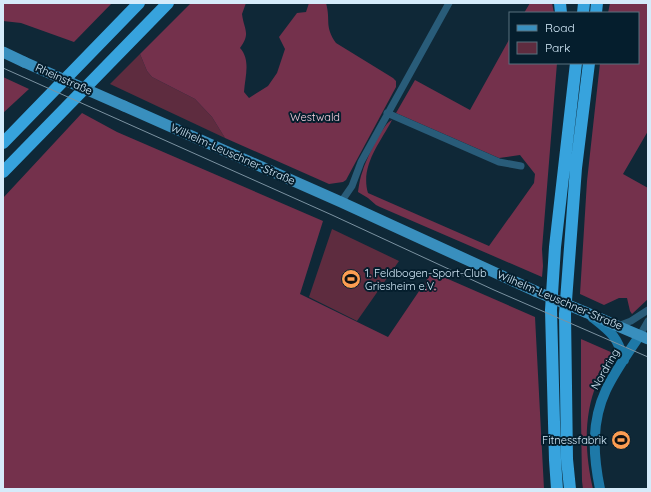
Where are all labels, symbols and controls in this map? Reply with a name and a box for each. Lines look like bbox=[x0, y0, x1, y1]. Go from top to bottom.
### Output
legend bbox=[509, 12, 639, 64]
text: Road bbox=[545, 20, 575, 35]
text: Park bbox=[545, 40, 570, 55]
street label: Rheinstraße bbox=[33, 60, 95, 98]
park label: Westwald bbox=[290, 110, 340, 124]
street label: Wilhelm-Leuschner-Straße bbox=[169, 120, 297, 188]
place label: 1. Feldbogen-Sport-Club Griesheim e.V. bbox=[365, 266, 487, 293]
street label: Wilhelm-Leuschner-Straße bbox=[495, 267, 625, 333]
sports icon: 1. Feldbogen-Sport-Club Griesheim e.V. bbox=[340, 268, 362, 290]
street label: Nordring bbox=[588, 346, 622, 392]
sports icon: Fitnessfabrik bbox=[610, 429, 632, 451]
place label: Fitnessfabrik bbox=[542, 433, 607, 447]

